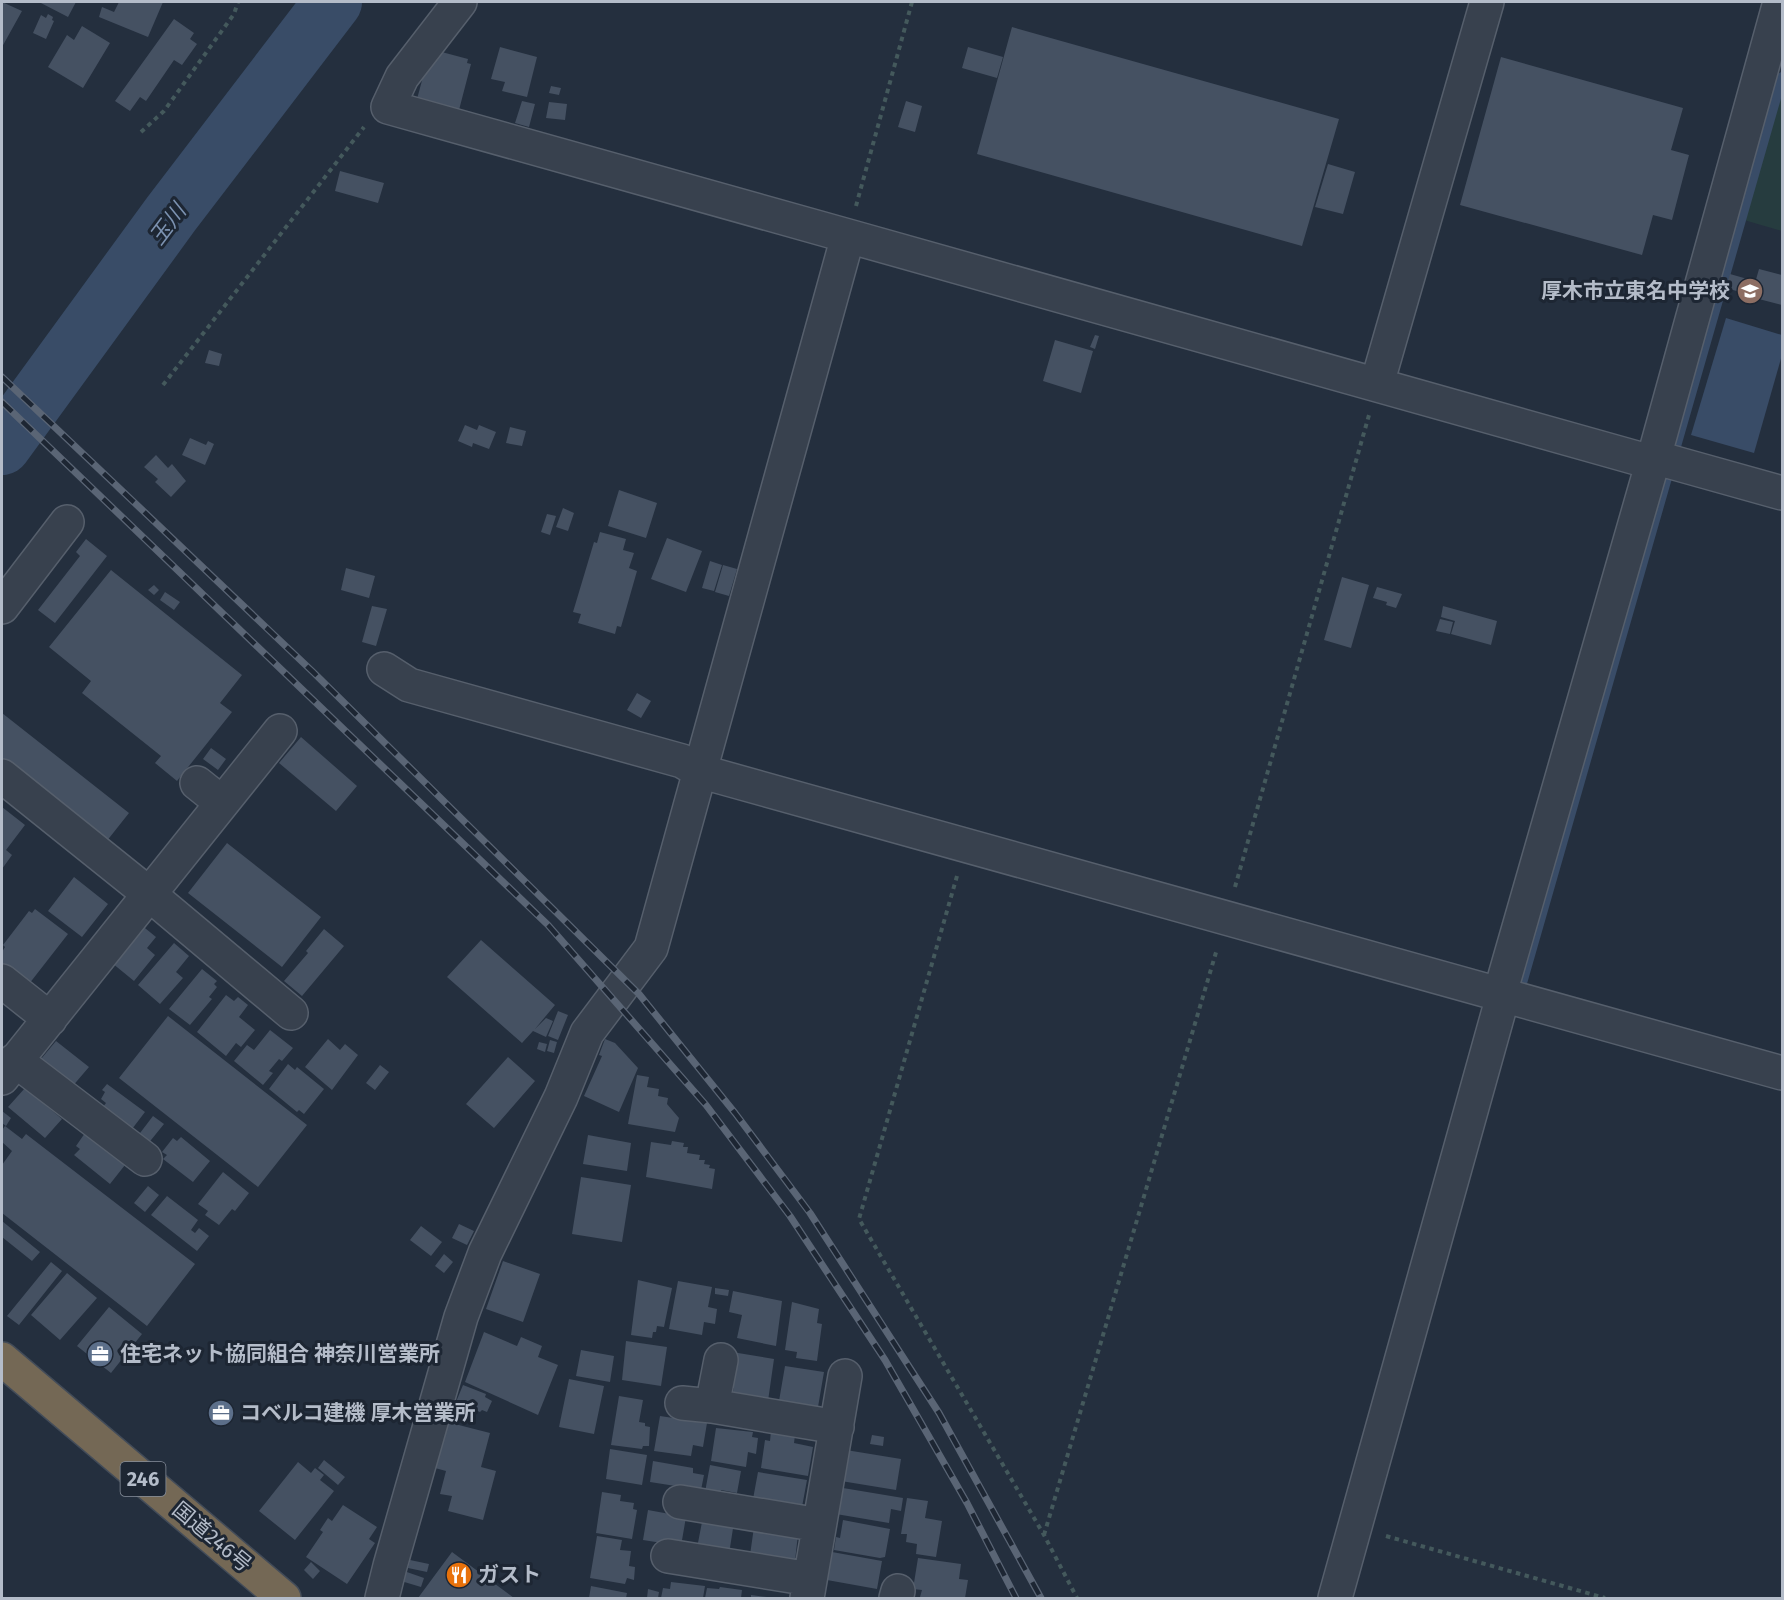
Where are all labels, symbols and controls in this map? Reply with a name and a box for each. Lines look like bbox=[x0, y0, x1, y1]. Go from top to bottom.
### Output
water label: 玉川 bbox=[143, 197, 193, 250]
school or university icon: 厚木市立東名中学校 bbox=[1735, 276, 1765, 306]
place label: 厚木市立東名中学校 bbox=[1541, 278, 1730, 304]
office icon: 住宅ネット協同組合 神奈川営業所 bbox=[85, 1339, 115, 1369]
place label: 住宅ネット協同組合 神奈川営業所 bbox=[120, 1341, 440, 1367]
office icon: コベルコ建機 厚木営業所 bbox=[206, 1398, 236, 1428]
place label: コベルコ建機 厚木営業所 bbox=[240, 1400, 476, 1426]
road number: 246 bbox=[120, 1462, 166, 1496]
street label: 国道246号 bbox=[167, 1496, 257, 1578]
restaurant icon: ガスト bbox=[444, 1560, 474, 1590]
place label: ガスト bbox=[478, 1562, 541, 1588]

